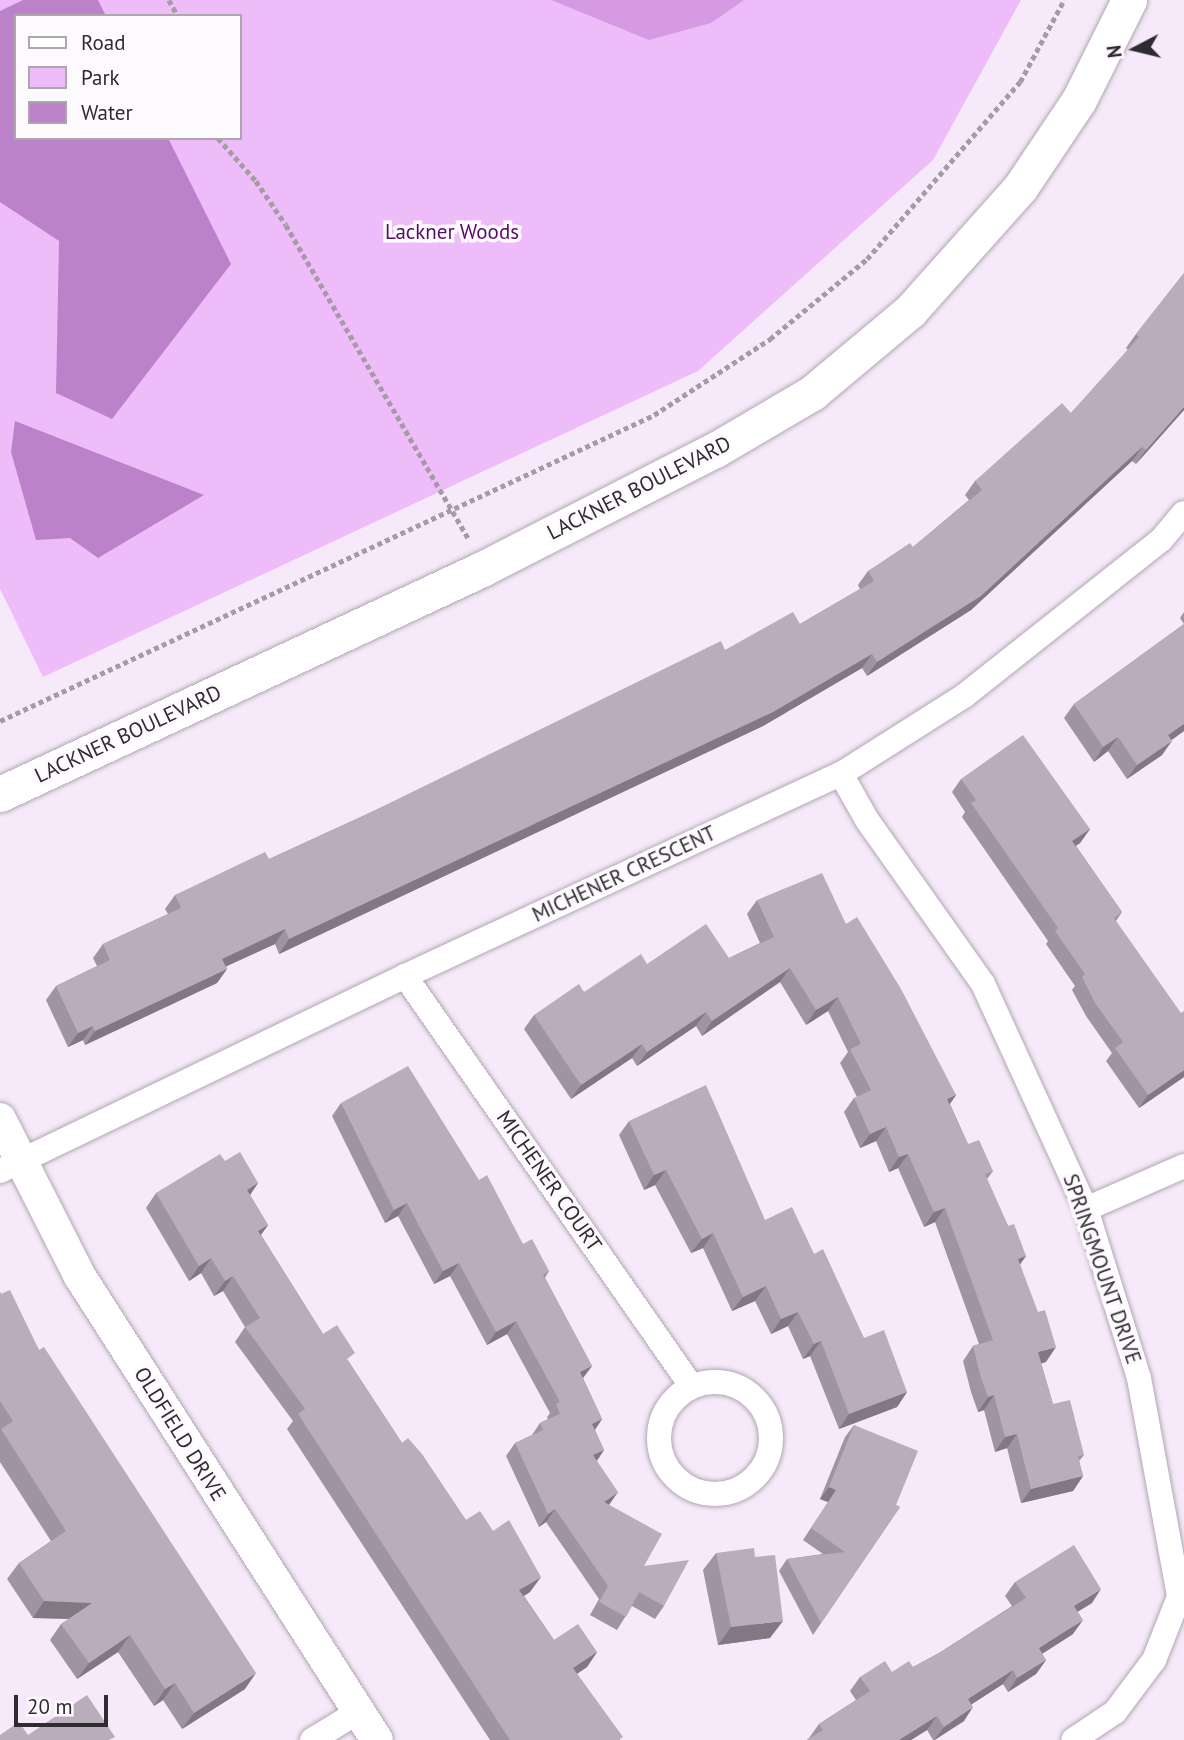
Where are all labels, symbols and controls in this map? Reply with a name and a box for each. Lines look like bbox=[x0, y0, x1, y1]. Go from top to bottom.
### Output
legend bbox=[14, 14, 242, 140]
north arrow bbox=[1100, 14, 1170, 84]
text: Road bbox=[81, 29, 125, 56]
text: N bbox=[1101, 44, 1127, 59]
text: Park bbox=[81, 64, 120, 91]
text: Water bbox=[81, 99, 133, 126]
park label: Lackner Woods bbox=[385, 219, 519, 245]
street label: LACKNER BOULEVARD bbox=[543, 431, 735, 545]
street label: LACKNER BOULEVARD bbox=[31, 680, 225, 788]
street label: MICHENER CRESCENT bbox=[528, 820, 720, 928]
street label: MICHENER COURT bbox=[491, 1106, 607, 1256]
street label: SPRINGMOUNT DRIVE bbox=[1058, 1170, 1146, 1368]
street label: OLDFIELD DRIVE bbox=[129, 1362, 231, 1506]
scale bar bbox=[18, 1680, 112, 1724]
text: 20 m bbox=[27, 1693, 73, 1720]

